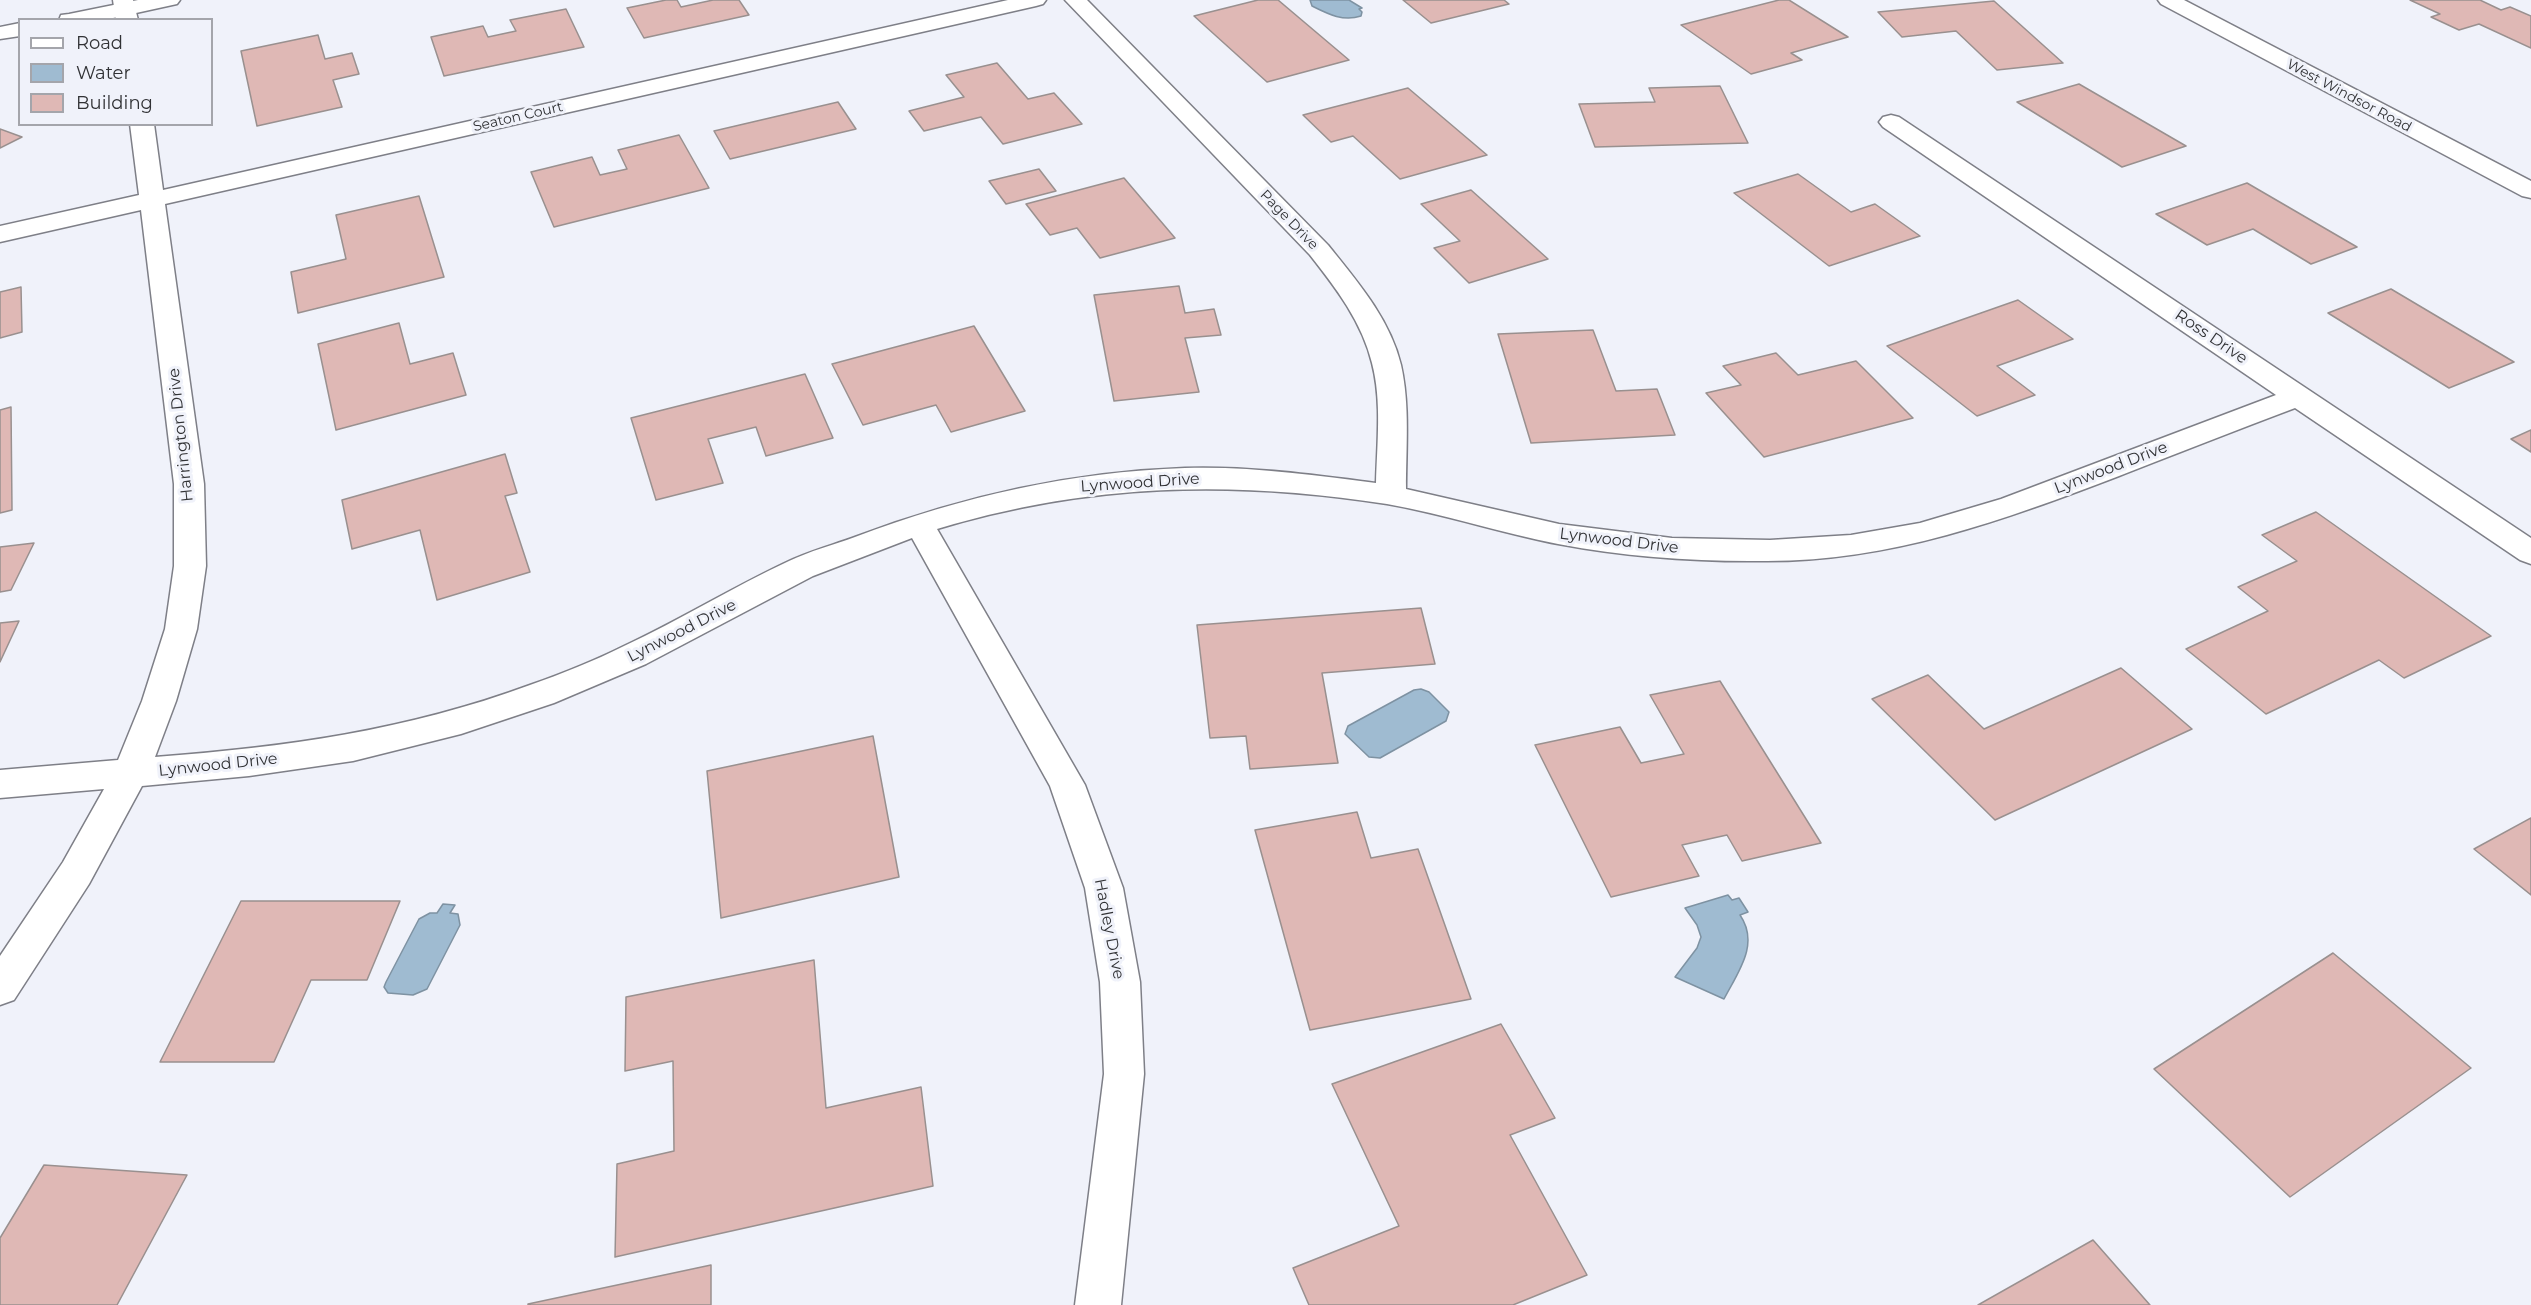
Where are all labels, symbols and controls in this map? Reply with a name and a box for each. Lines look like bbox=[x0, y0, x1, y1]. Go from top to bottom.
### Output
legend bbox=[18, 18, 213, 126]
text: Road bbox=[76, 32, 123, 54]
street label: West Windsor Road bbox=[2284, 56, 2414, 136]
text: Water bbox=[76, 62, 131, 84]
text: Building bbox=[76, 92, 153, 114]
street label: Seaton Court bbox=[471, 98, 565, 136]
street label: Page Drive bbox=[1256, 187, 1322, 253]
street label: Ross Drive bbox=[2171, 306, 2251, 368]
street label: Harrington Drive bbox=[164, 367, 198, 503]
street label: Lynwood Drive bbox=[2052, 438, 2170, 498]
street label: Lynwood Drive bbox=[1080, 469, 1200, 497]
street label: Lynwood Drive bbox=[1558, 524, 1680, 558]
street label: Lynwood Drive bbox=[624, 595, 740, 667]
street label: Lynwood Drive bbox=[158, 749, 278, 781]
street label: Hadley Drive bbox=[1090, 877, 1128, 981]

